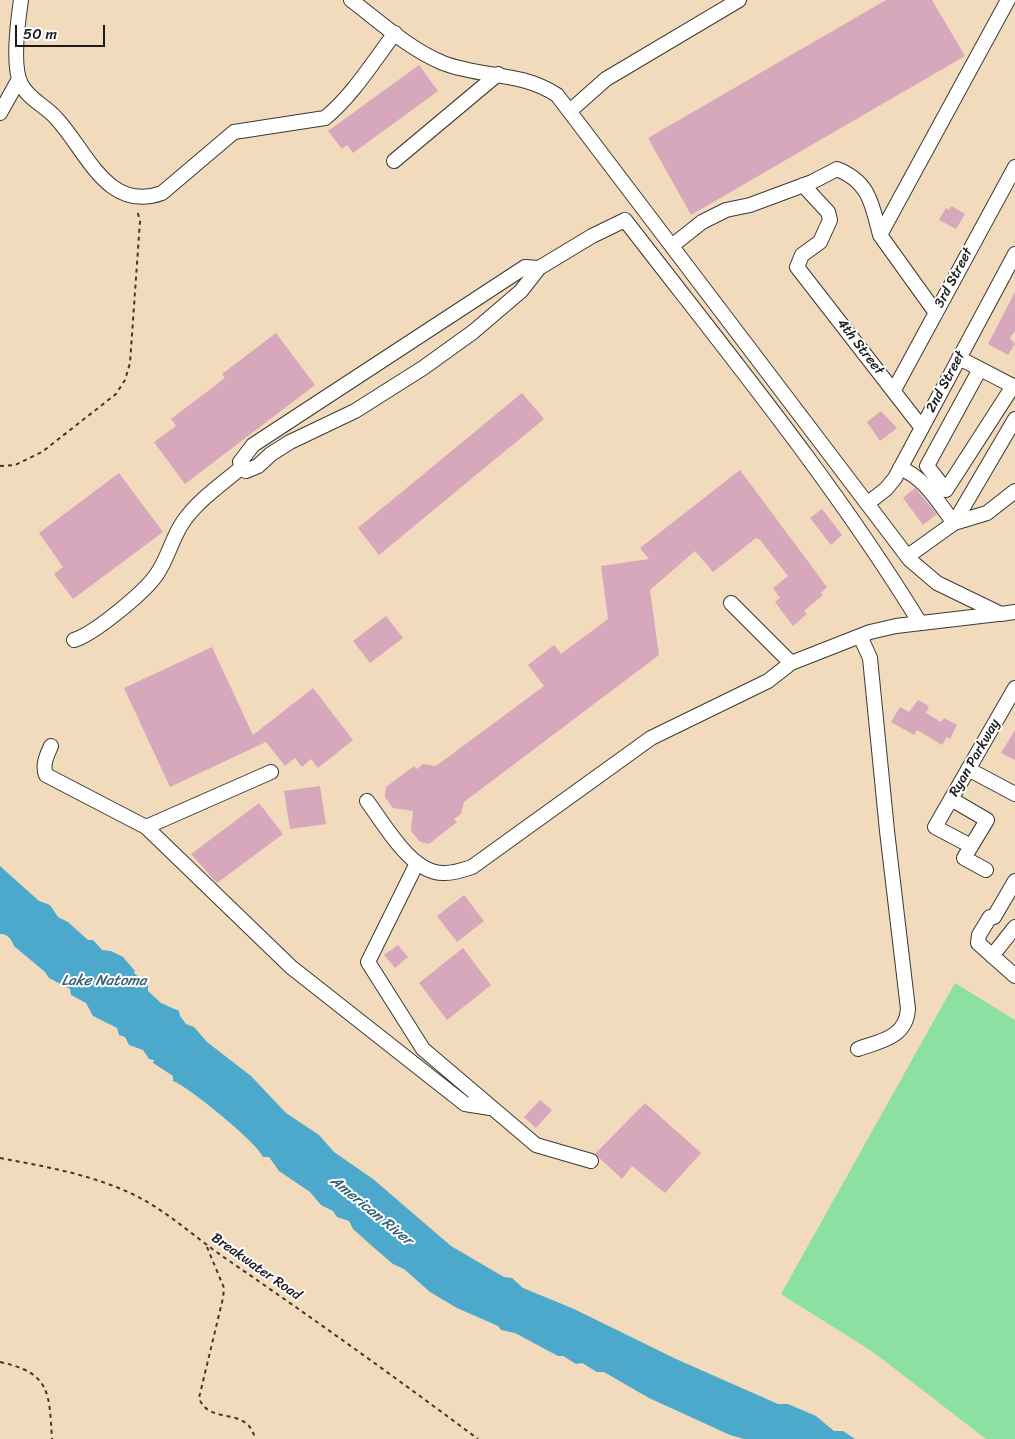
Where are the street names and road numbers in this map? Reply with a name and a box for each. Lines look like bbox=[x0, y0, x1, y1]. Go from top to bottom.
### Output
street label: 3rd Street bbox=[931, 245, 977, 311]
street label: 4th Street bbox=[833, 316, 887, 378]
street label: 2nd Street bbox=[923, 348, 969, 416]
street label: Ryan Parkway bbox=[946, 716, 1004, 800]
street label: Breakwater Road bbox=[208, 1230, 304, 1304]

